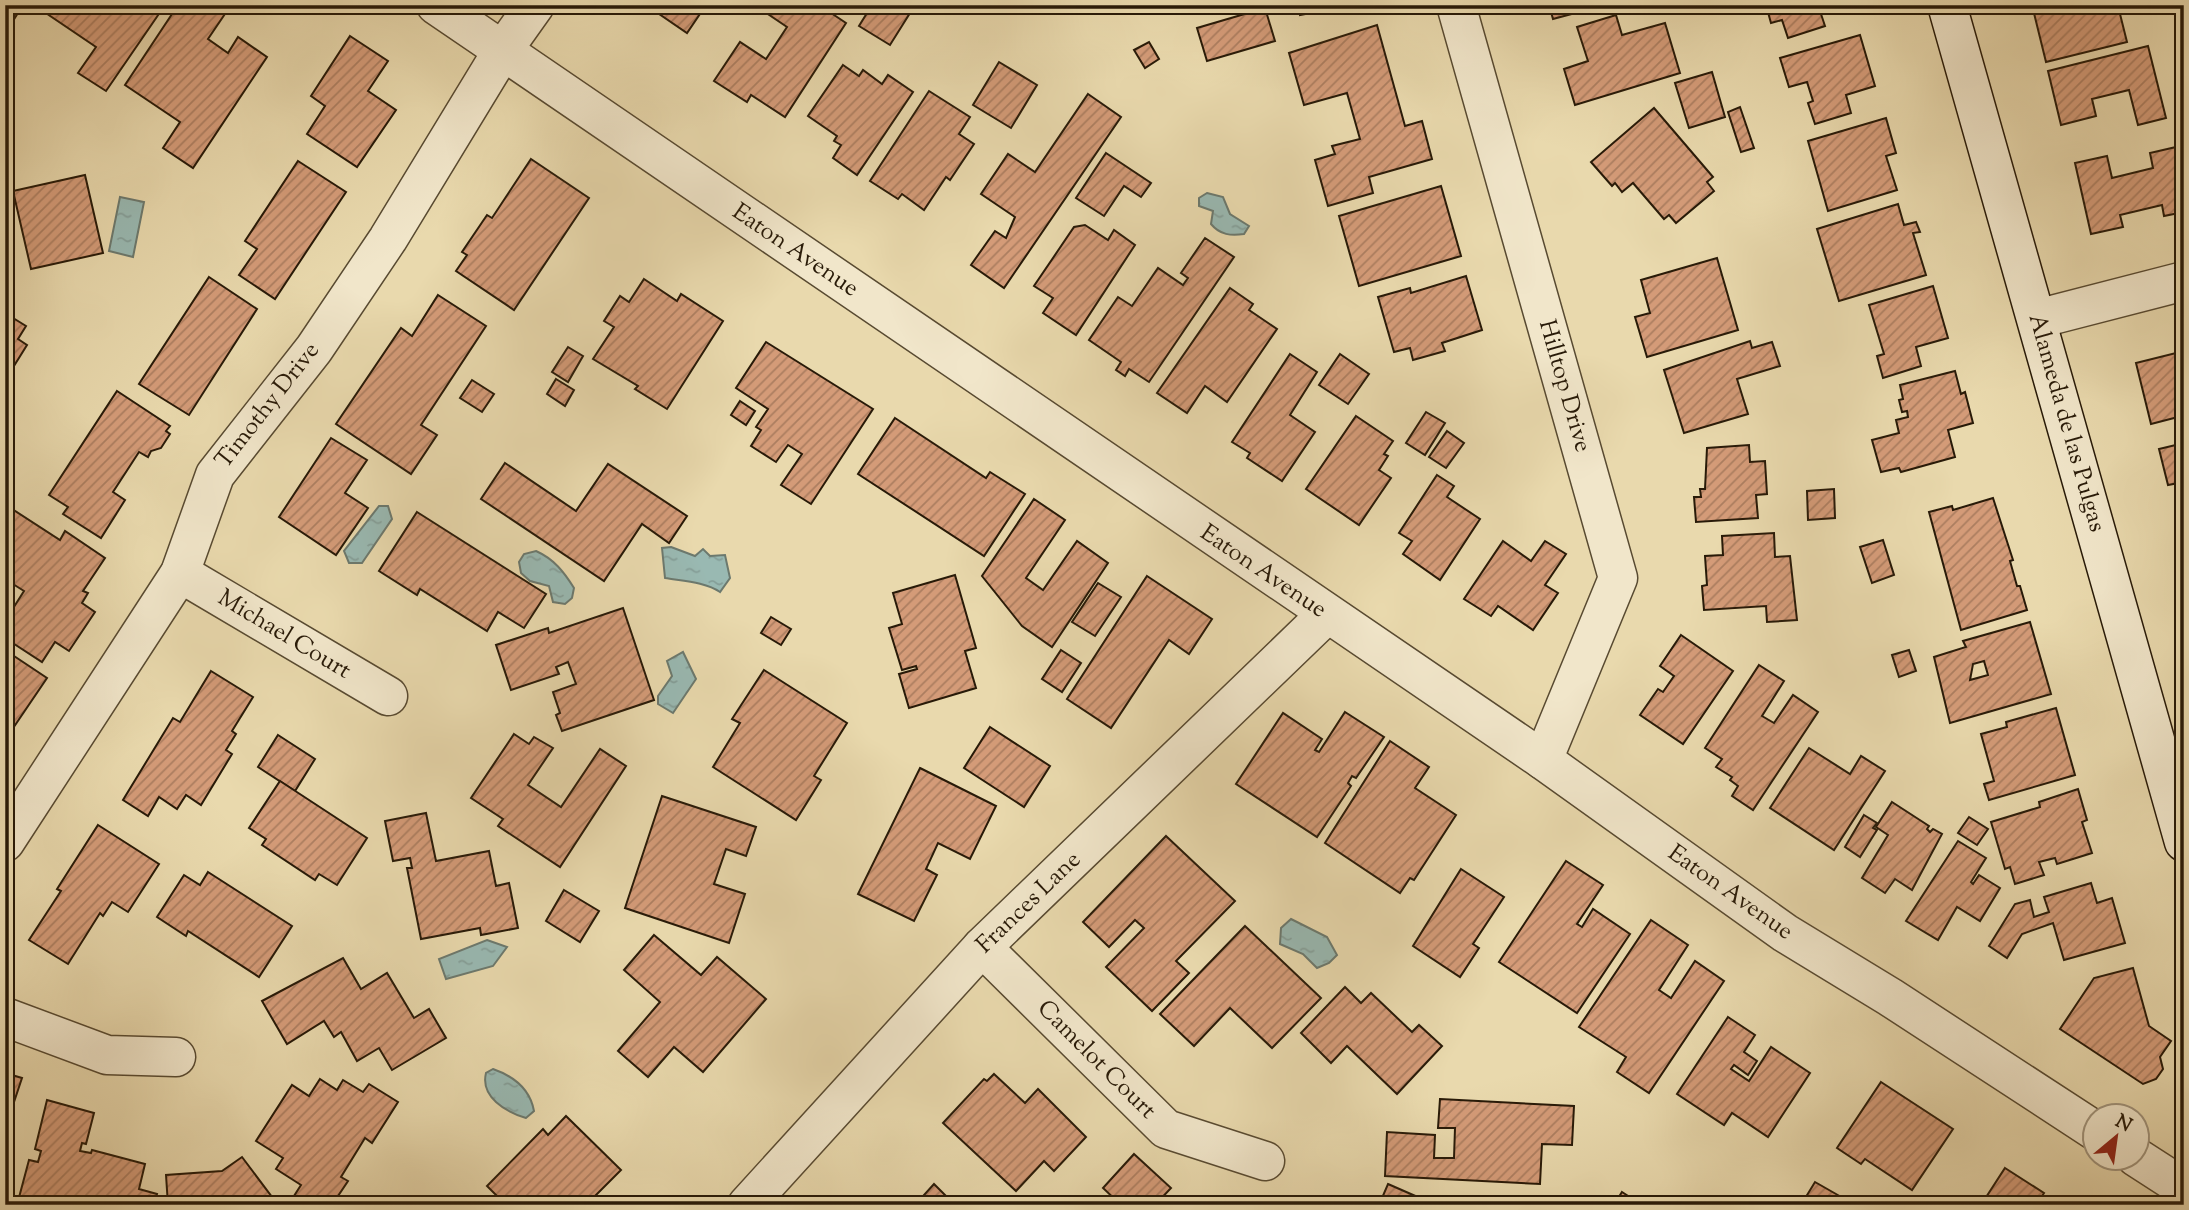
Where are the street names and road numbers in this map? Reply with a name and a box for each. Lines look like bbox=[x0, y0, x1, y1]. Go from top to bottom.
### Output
street label: Eaton Avenue bbox=[725, 196, 865, 306]
street label: Alameda de las Pulgas bbox=[2019, 310, 2113, 536]
street label: Hilltop Drive bbox=[1529, 316, 1599, 456]
street label: Timothy Drive bbox=[208, 336, 328, 476]
street label: Eaton Avenue bbox=[1193, 517, 1333, 627]
street label: Michael Court bbox=[211, 582, 357, 688]
street label: Eaton Avenue bbox=[1660, 837, 1800, 949]
street label: Frances Lane bbox=[969, 844, 1089, 962]
street label: Camelot Court bbox=[1029, 993, 1163, 1127]

